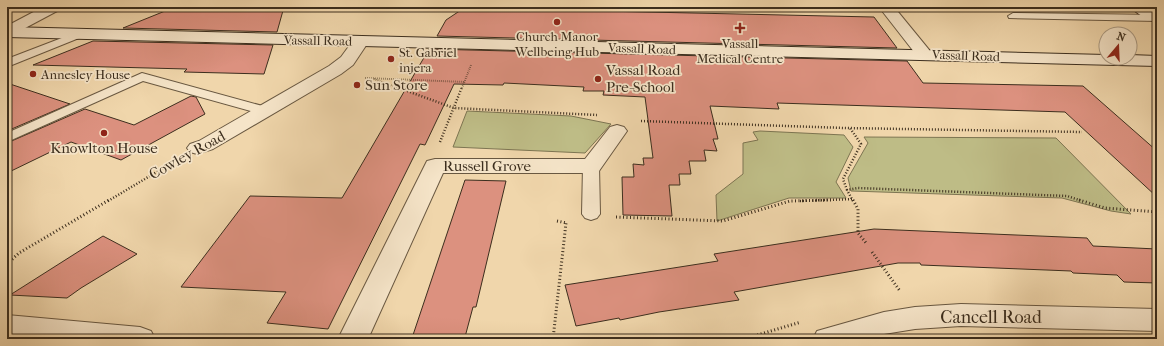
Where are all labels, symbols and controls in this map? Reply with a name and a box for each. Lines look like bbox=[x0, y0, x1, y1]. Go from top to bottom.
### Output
marker: Church Manor Wellbeing Hub bbox=[552, 17, 562, 27]
marker: Vassall Medical Centre bbox=[734, 22, 746, 34]
north arrow bbox=[1098, 26, 1138, 66]
place label: Church Manor Wellbeing Hub bbox=[514, 29, 599, 59]
text: N bbox=[1115, 30, 1128, 45]
street label: Vassall Road bbox=[283, 32, 353, 49]
place label: Vassall Medical Centre bbox=[697, 36, 784, 66]
street label: Vassall Road bbox=[607, 40, 677, 57]
place label: St. Gabriel injera bbox=[399, 45, 457, 75]
street label: Vassall Road bbox=[931, 47, 1001, 64]
marker: St. Gabriel injera bbox=[386, 54, 396, 64]
place label: Vassal Road Pre-School bbox=[605, 61, 681, 96]
place label: Annesley House bbox=[40, 67, 131, 82]
marker: Annesley House bbox=[28, 69, 38, 79]
marker: Vassal Road Pre-School bbox=[593, 74, 603, 84]
place label: Sun Store bbox=[365, 76, 428, 94]
marker: Sun Store bbox=[352, 80, 362, 90]
street label: Cowley Road bbox=[146, 126, 229, 183]
marker: Knowlton House bbox=[99, 128, 109, 138]
place label: Knowlton House bbox=[50, 139, 158, 157]
street label: Russell Grove bbox=[443, 157, 532, 175]
street label: Cancell Road bbox=[940, 307, 1042, 328]

